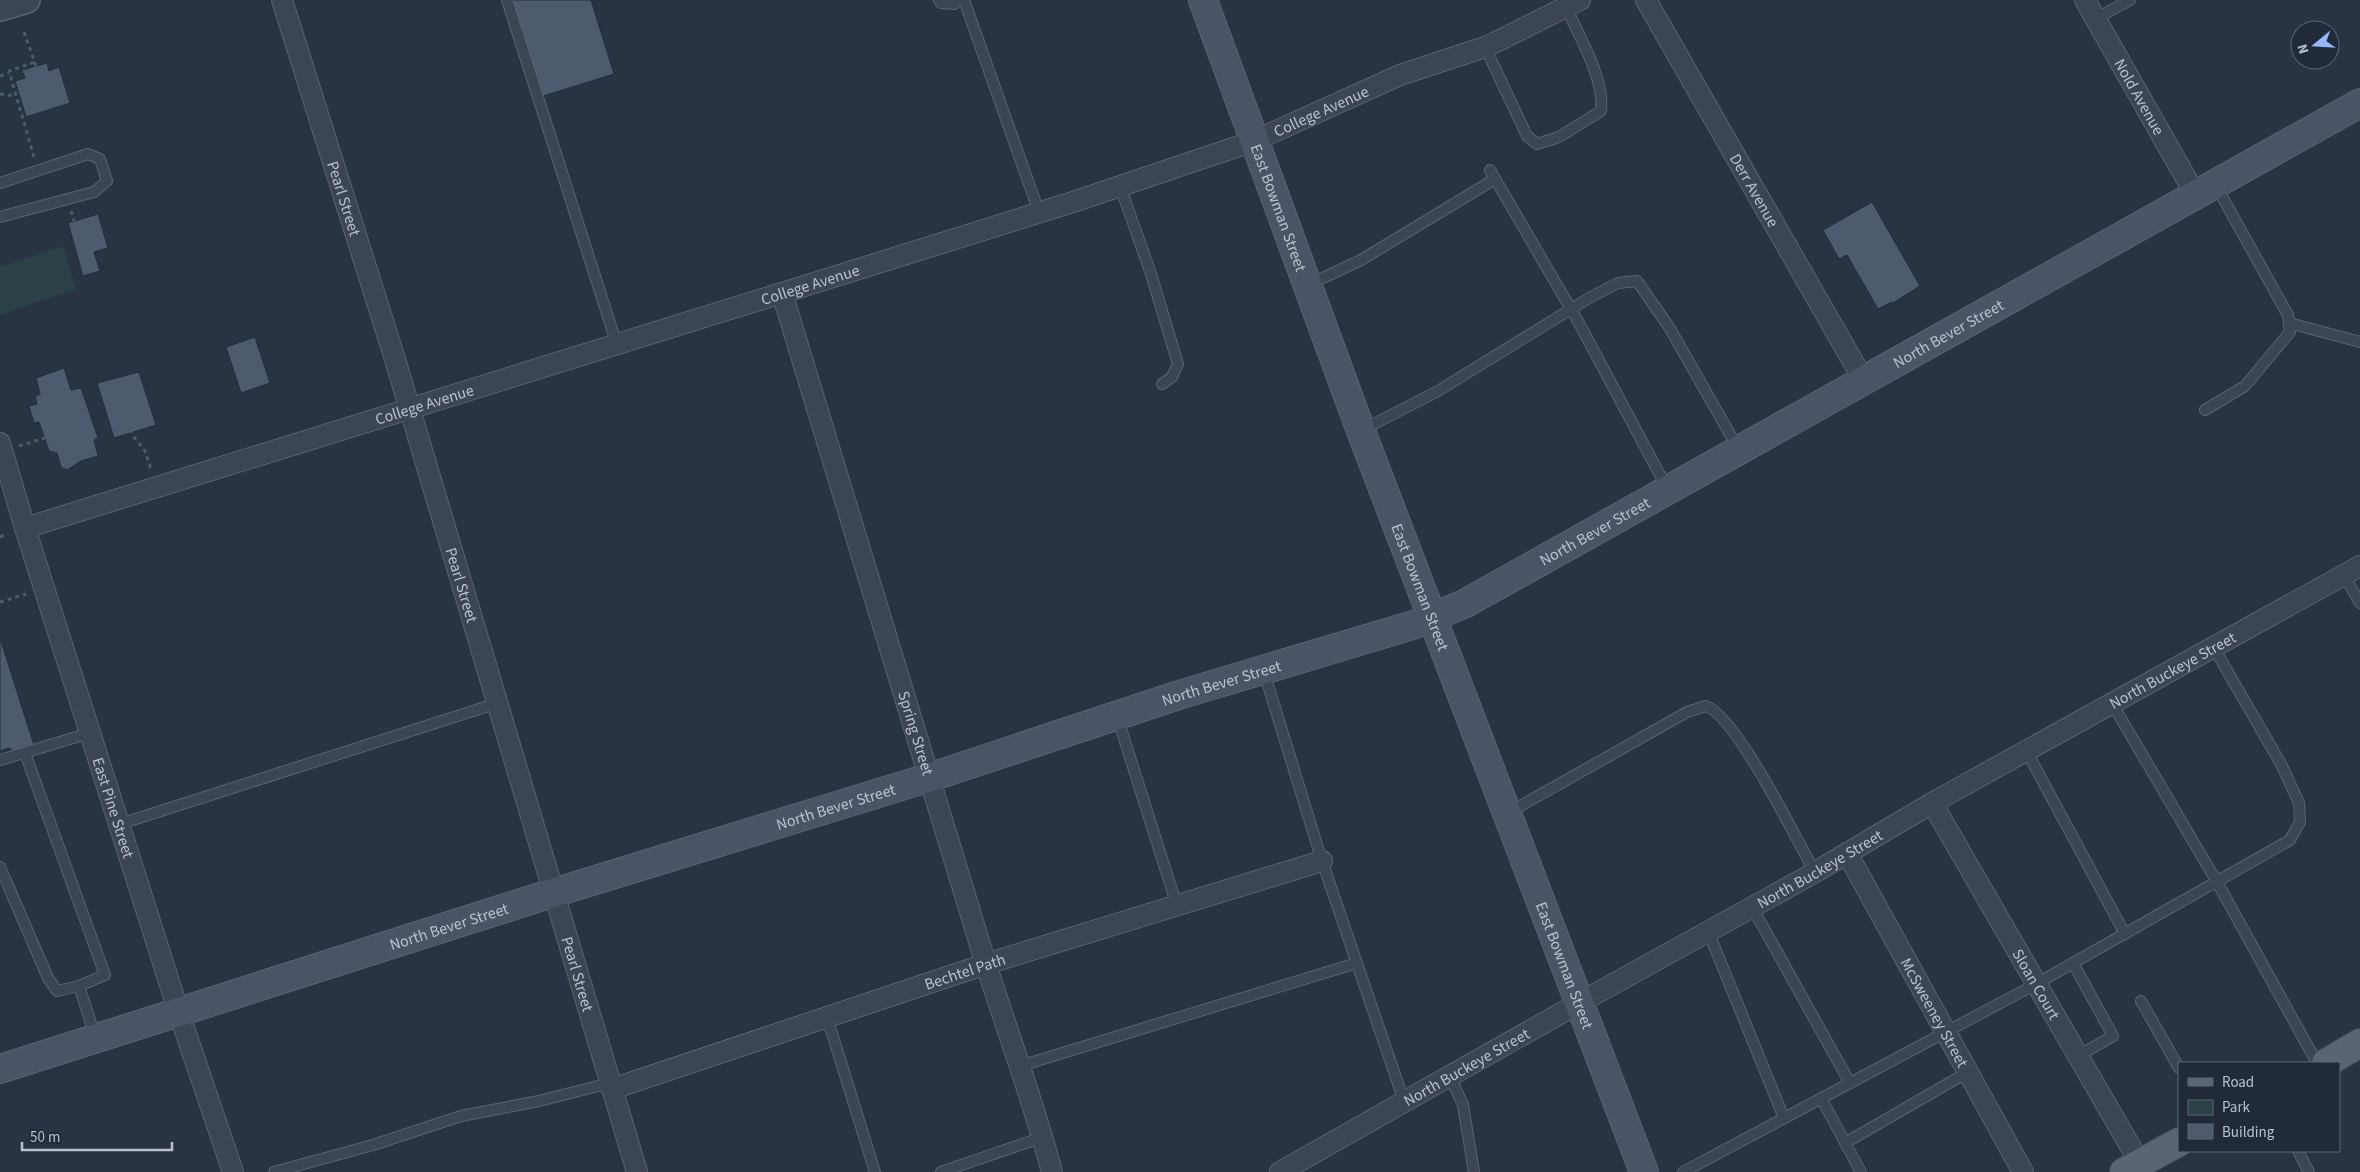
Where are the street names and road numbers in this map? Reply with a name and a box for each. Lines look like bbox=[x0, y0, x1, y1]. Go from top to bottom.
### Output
street label: Nold Avenue bbox=[2108, 55, 2169, 139]
street label: College Avenue bbox=[1270, 81, 1372, 143]
street label: East Bowman Street bbox=[1245, 141, 1312, 275]
street label: Derr Avenue bbox=[1724, 150, 1784, 231]
street label: Pearl Street bbox=[321, 158, 366, 240]
street label: College Avenue bbox=[758, 259, 862, 311]
street label: North Bever Street bbox=[1889, 294, 2008, 374]
street label: College Avenue bbox=[372, 379, 477, 431]
street label: North Bever Street bbox=[1536, 492, 1655, 572]
street label: East Bowman Street bbox=[1385, 521, 1454, 655]
street label: Pearl Street bbox=[440, 545, 483, 626]
street label: North Buckeye Street bbox=[2106, 627, 2241, 715]
street label: North Bever Street bbox=[1159, 655, 1284, 712]
street label: Spring Street bbox=[892, 688, 939, 779]
street label: East Pine Street bbox=[87, 755, 139, 862]
street label: North Bever Street bbox=[774, 778, 899, 836]
street label: North Buckeye Street bbox=[1753, 824, 1888, 914]
street label: North Bever Street bbox=[387, 898, 512, 956]
street label: East Bowman Street bbox=[1530, 899, 1599, 1033]
street label: Pearl Street bbox=[555, 934, 599, 1015]
street label: Sloan Court bbox=[2006, 945, 2065, 1025]
street label: Bechtel Path bbox=[922, 949, 1008, 996]
street label: McSweeney Street bbox=[1895, 954, 1974, 1072]
street label: North Buckeye Street bbox=[1400, 1023, 1534, 1112]

